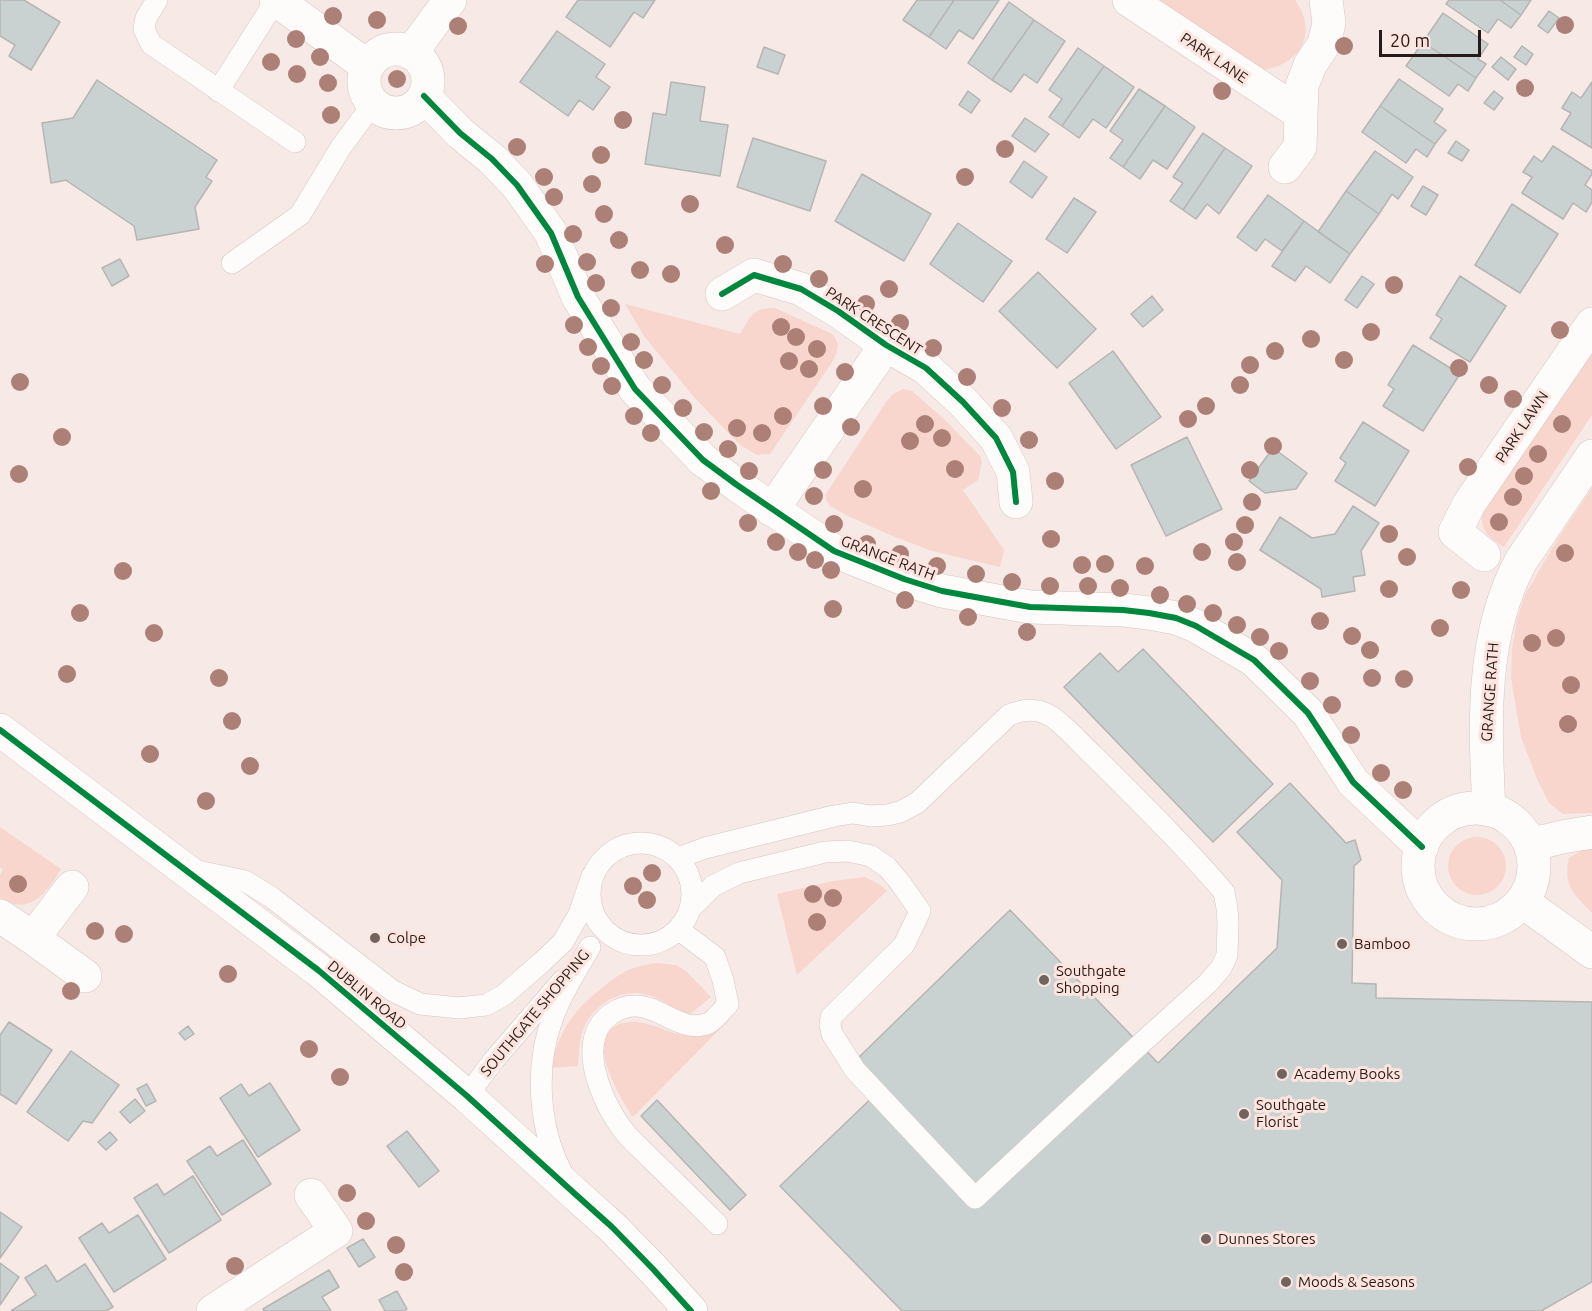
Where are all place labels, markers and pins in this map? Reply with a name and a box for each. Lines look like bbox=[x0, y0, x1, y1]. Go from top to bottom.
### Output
place label: Colpe bbox=[387, 929, 426, 947]
marker: Colpe bbox=[368, 931, 382, 945]
place label: Bamboo bbox=[1354, 935, 1411, 953]
marker: Bamboo bbox=[1335, 937, 1349, 951]
place label: Southgate Shopping bbox=[1056, 962, 1126, 997]
marker: Southgate Shopping bbox=[1037, 973, 1051, 987]
place label: Academy Books bbox=[1294, 1065, 1400, 1083]
marker: Academy Books bbox=[1275, 1067, 1289, 1081]
place label: Southgate Florist bbox=[1256, 1096, 1326, 1131]
marker: Southgate Florist bbox=[1237, 1107, 1251, 1121]
place label: Dunnes Stores bbox=[1218, 1230, 1315, 1248]
marker: Dunnes Stores bbox=[1199, 1232, 1213, 1246]
place label: Moods & Seasons bbox=[1298, 1273, 1415, 1291]
marker: Moods & Seasons bbox=[1279, 1275, 1293, 1289]

